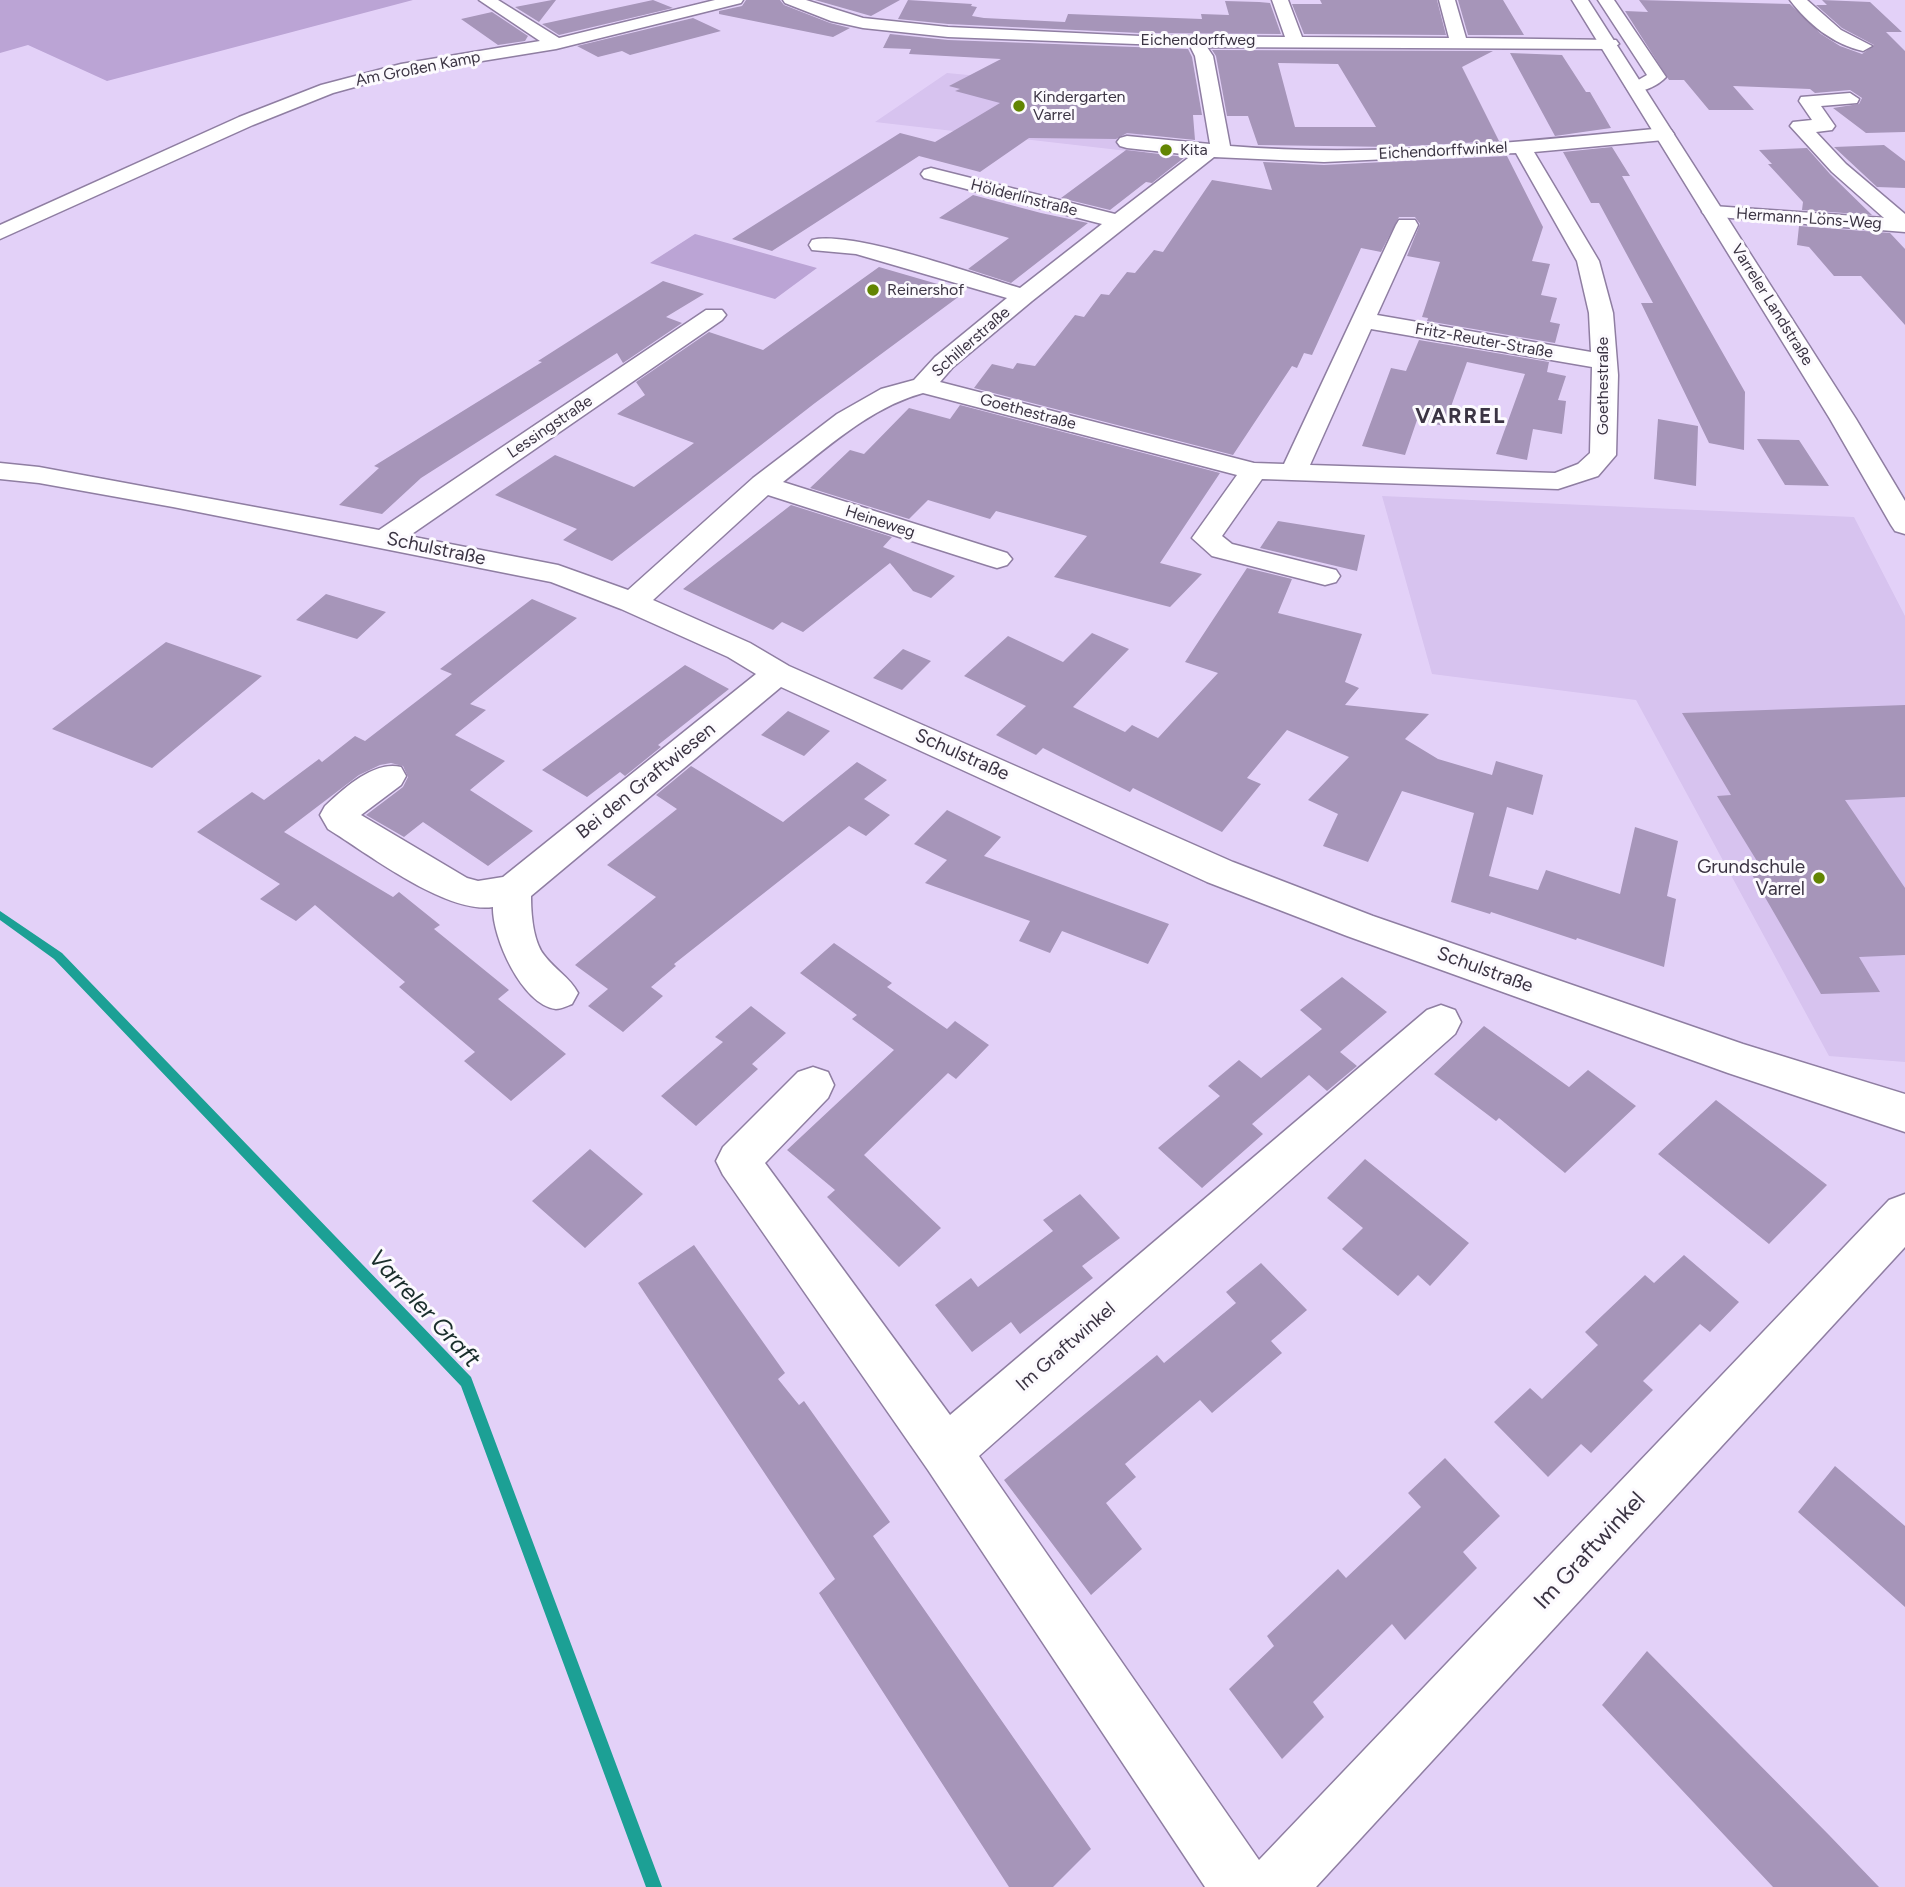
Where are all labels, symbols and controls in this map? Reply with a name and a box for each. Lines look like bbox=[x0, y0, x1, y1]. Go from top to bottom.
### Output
street label: Eichendorffweg bbox=[1141, 30, 1255, 50]
street label: Am Großen Kamp bbox=[354, 47, 482, 91]
place label: Kindergarten Varrel bbox=[1033, 87, 1126, 125]
marker: Kindergarten Varrel bbox=[1011, 98, 1027, 114]
street label: Eichendorffwinkel bbox=[1378, 138, 1508, 164]
place label: Kita bbox=[1180, 140, 1208, 160]
marker: Kita bbox=[1158, 142, 1174, 158]
street label: Hölderlinstraße bbox=[969, 175, 1079, 221]
street label: Hermann-Löns-Weg bbox=[1736, 204, 1882, 234]
street label: Varreler Landstraße bbox=[1727, 241, 1817, 369]
place label: Reinershof bbox=[887, 280, 964, 300]
marker: Reinershof bbox=[865, 282, 881, 298]
street label: Schillerstraße bbox=[928, 303, 1014, 381]
street label: Fritz-Reuter-Straße bbox=[1413, 319, 1555, 363]
street label: Goethestraße bbox=[1593, 337, 1613, 435]
street label: Goethestraße bbox=[978, 390, 1078, 434]
street label: Lessingstraße bbox=[504, 391, 596, 463]
district label: VARREL bbox=[1416, 404, 1506, 430]
street label: Heineweg bbox=[843, 502, 917, 542]
street label: Schulstraße bbox=[384, 527, 488, 571]
street label: Bei den Graftwiesen bbox=[572, 718, 720, 844]
street label: Schulstraße bbox=[911, 724, 1013, 786]
place label: Grundschule Varrel bbox=[1697, 856, 1805, 900]
marker: Grundschule Varrel bbox=[1811, 870, 1827, 886]
street label: Schulstraße bbox=[1434, 942, 1536, 998]
water label: Varreler Graft bbox=[362, 1244, 486, 1374]
street label: Im Graftwinkel bbox=[1012, 1298, 1120, 1396]
street label: Im Graftwinkel bbox=[1529, 1487, 1651, 1615]

